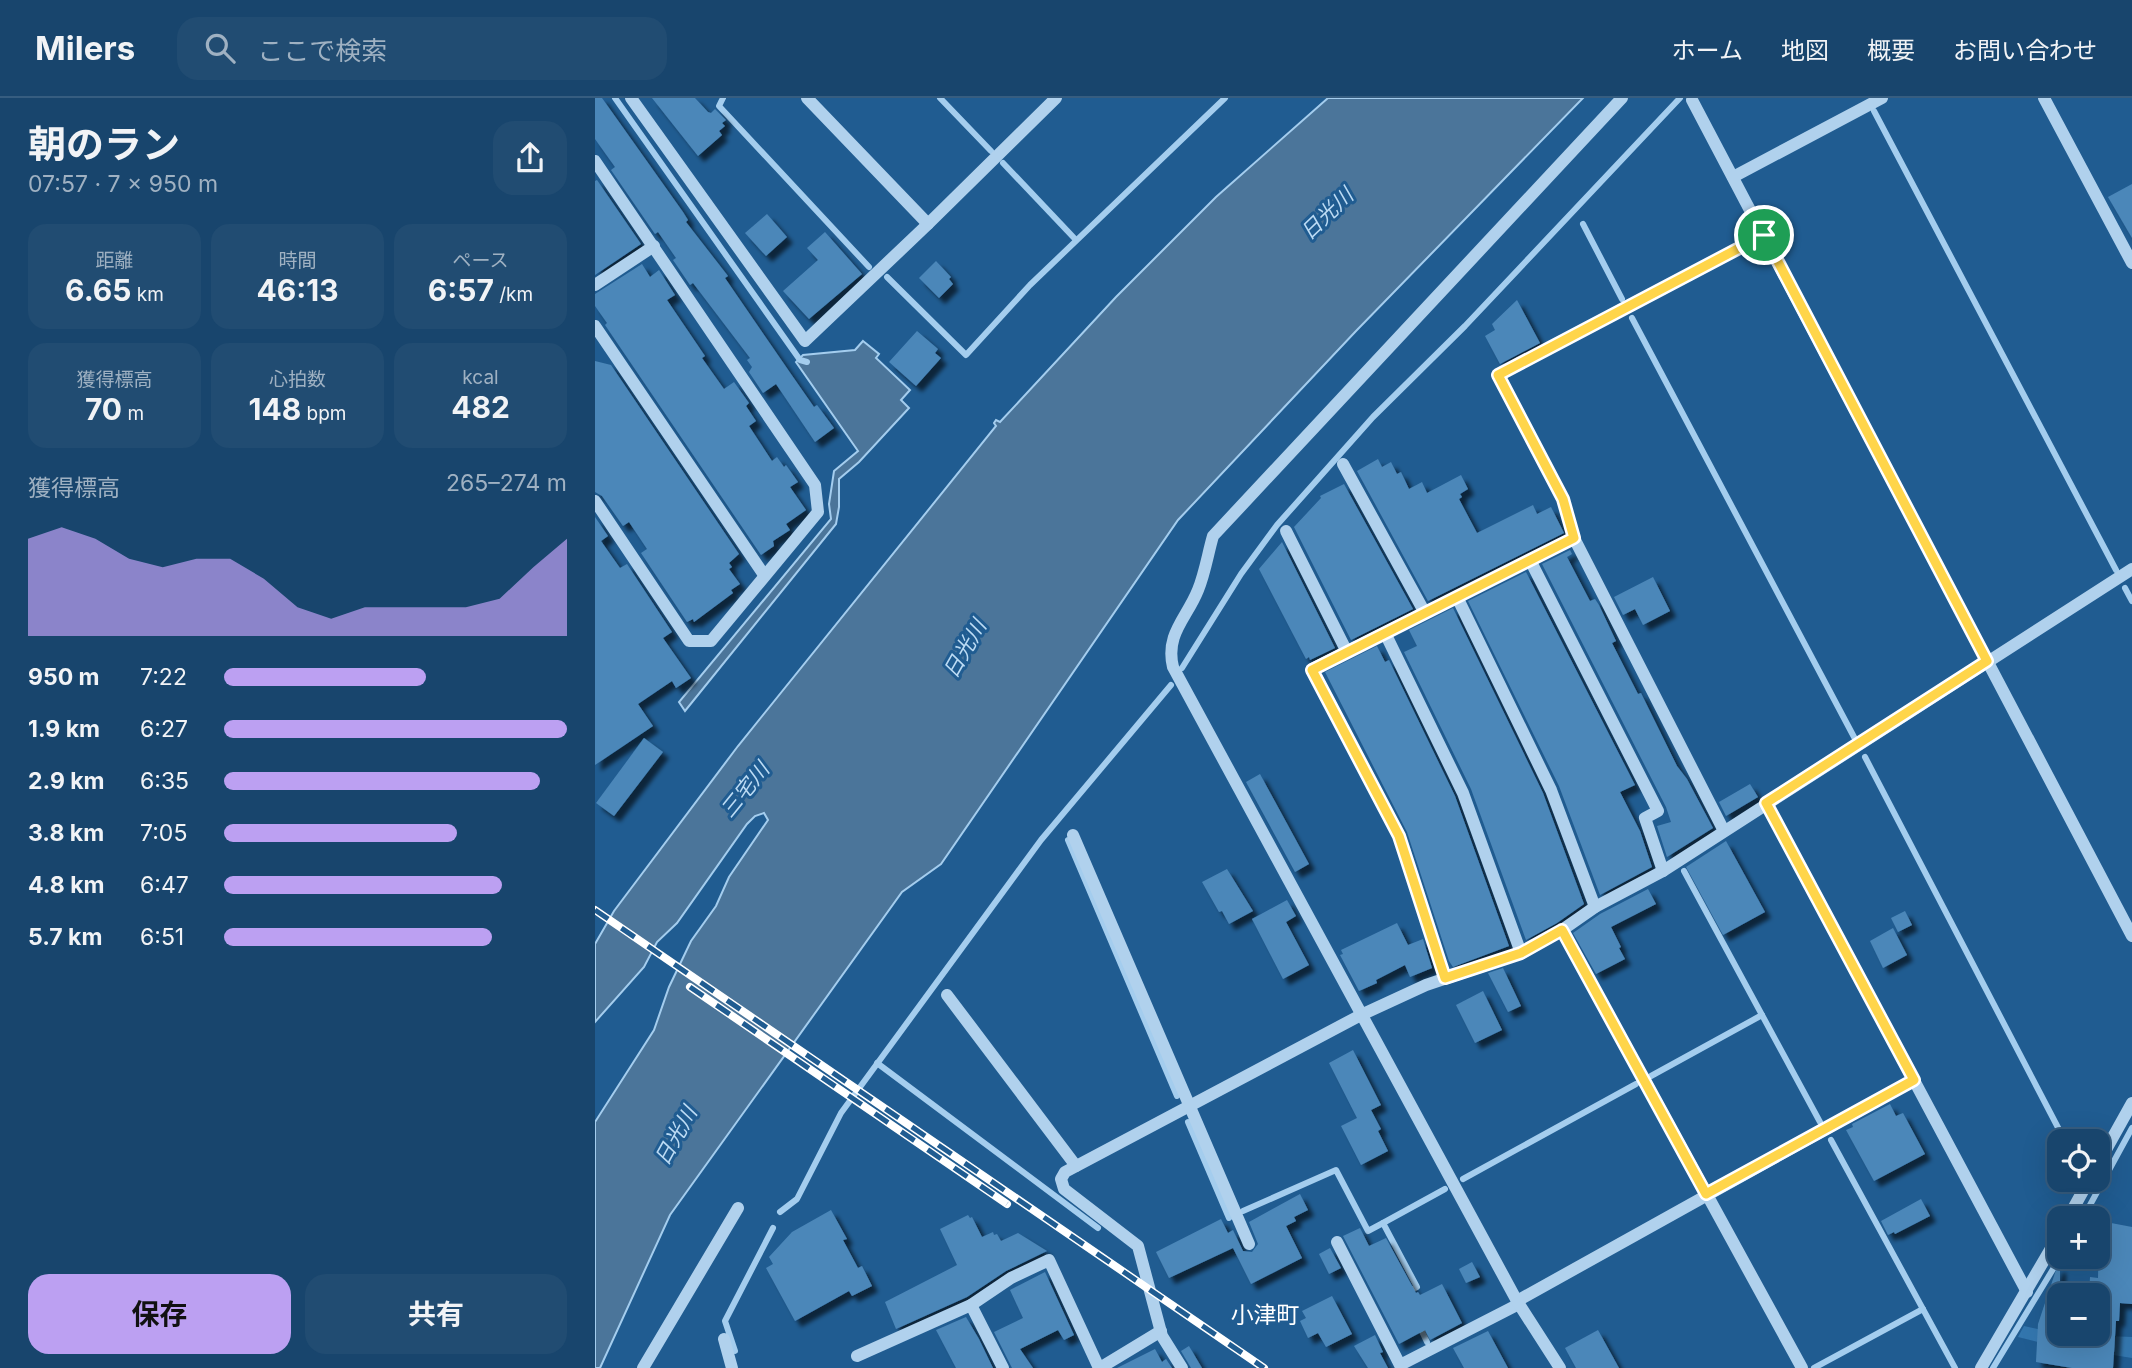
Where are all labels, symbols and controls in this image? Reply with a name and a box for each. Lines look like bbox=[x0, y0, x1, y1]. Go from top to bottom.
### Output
search box bbox=[177, 17, 667, 80]
text: Milers bbox=[35, 28, 135, 68]
icon: search bbox=[201, 29, 239, 67]
text: ここで検索 bbox=[257, 35, 387, 66]
text: ホーム bbox=[1672, 36, 1743, 65]
text: 地図 bbox=[1781, 36, 1829, 65]
text: 概要 bbox=[1867, 36, 1915, 65]
text: お問い合わせ bbox=[1953, 36, 2097, 65]
text: 朝のラン bbox=[28, 121, 180, 167]
button: share bbox=[493, 121, 567, 195]
text: 07:57 · 7 × 950 m bbox=[28, 170, 218, 198]
water label: 日光川 bbox=[1295, 181, 1359, 245]
pin bbox=[1734, 205, 1794, 265]
icon: arrive bbox=[1745, 216, 1783, 254]
text: 距離 bbox=[95, 249, 134, 272]
text: 時間 bbox=[278, 249, 317, 272]
text: ペース bbox=[452, 249, 509, 272]
text: 6.65 bbox=[65, 272, 131, 308]
text: 46:13 bbox=[256, 272, 339, 308]
text: 6:57 bbox=[428, 272, 494, 308]
text: km bbox=[131, 283, 164, 306]
text: /km bbox=[494, 283, 533, 306]
text: kcal bbox=[462, 366, 499, 389]
text: 獲得標高 bbox=[76, 368, 153, 391]
text: 心拍数 bbox=[269, 368, 326, 391]
text: 482 bbox=[451, 389, 510, 425]
text: 70 bbox=[85, 391, 122, 427]
text: 148 bbox=[248, 391, 301, 427]
text: m bbox=[122, 402, 144, 425]
text: bpm bbox=[301, 402, 347, 425]
text: 265–274 m bbox=[446, 469, 567, 497]
text: 獲得標高 bbox=[28, 474, 120, 502]
water label: 日光川 bbox=[938, 613, 992, 682]
text: 950 m bbox=[28, 663, 100, 691]
text: 7:22 bbox=[140, 663, 187, 691]
text: 1.9 km bbox=[28, 715, 100, 743]
text: 6:27 bbox=[140, 715, 188, 743]
water label: 三宅川 bbox=[715, 756, 775, 822]
text: 2.9 km bbox=[28, 767, 105, 795]
text: 6:35 bbox=[140, 767, 189, 795]
text: 3.8 km bbox=[28, 819, 104, 847]
text: 7:05 bbox=[140, 819, 187, 847]
text: 4.8 km bbox=[28, 871, 105, 899]
text: 6:47 bbox=[140, 871, 189, 899]
text: 5.7 km bbox=[28, 923, 102, 951]
text: 6:51 bbox=[140, 923, 184, 951]
water label: 日光川 bbox=[649, 1100, 703, 1169]
map controls bbox=[2047, 1129, 2110, 1346]
button: locate bbox=[2047, 1129, 2110, 1192]
button: + bbox=[2047, 1206, 2110, 1269]
button: 保存 bbox=[28, 1274, 291, 1354]
button: 共有 bbox=[305, 1274, 567, 1354]
button: − bbox=[2047, 1283, 2110, 1346]
district label: 小津町 bbox=[1231, 1301, 1300, 1329]

